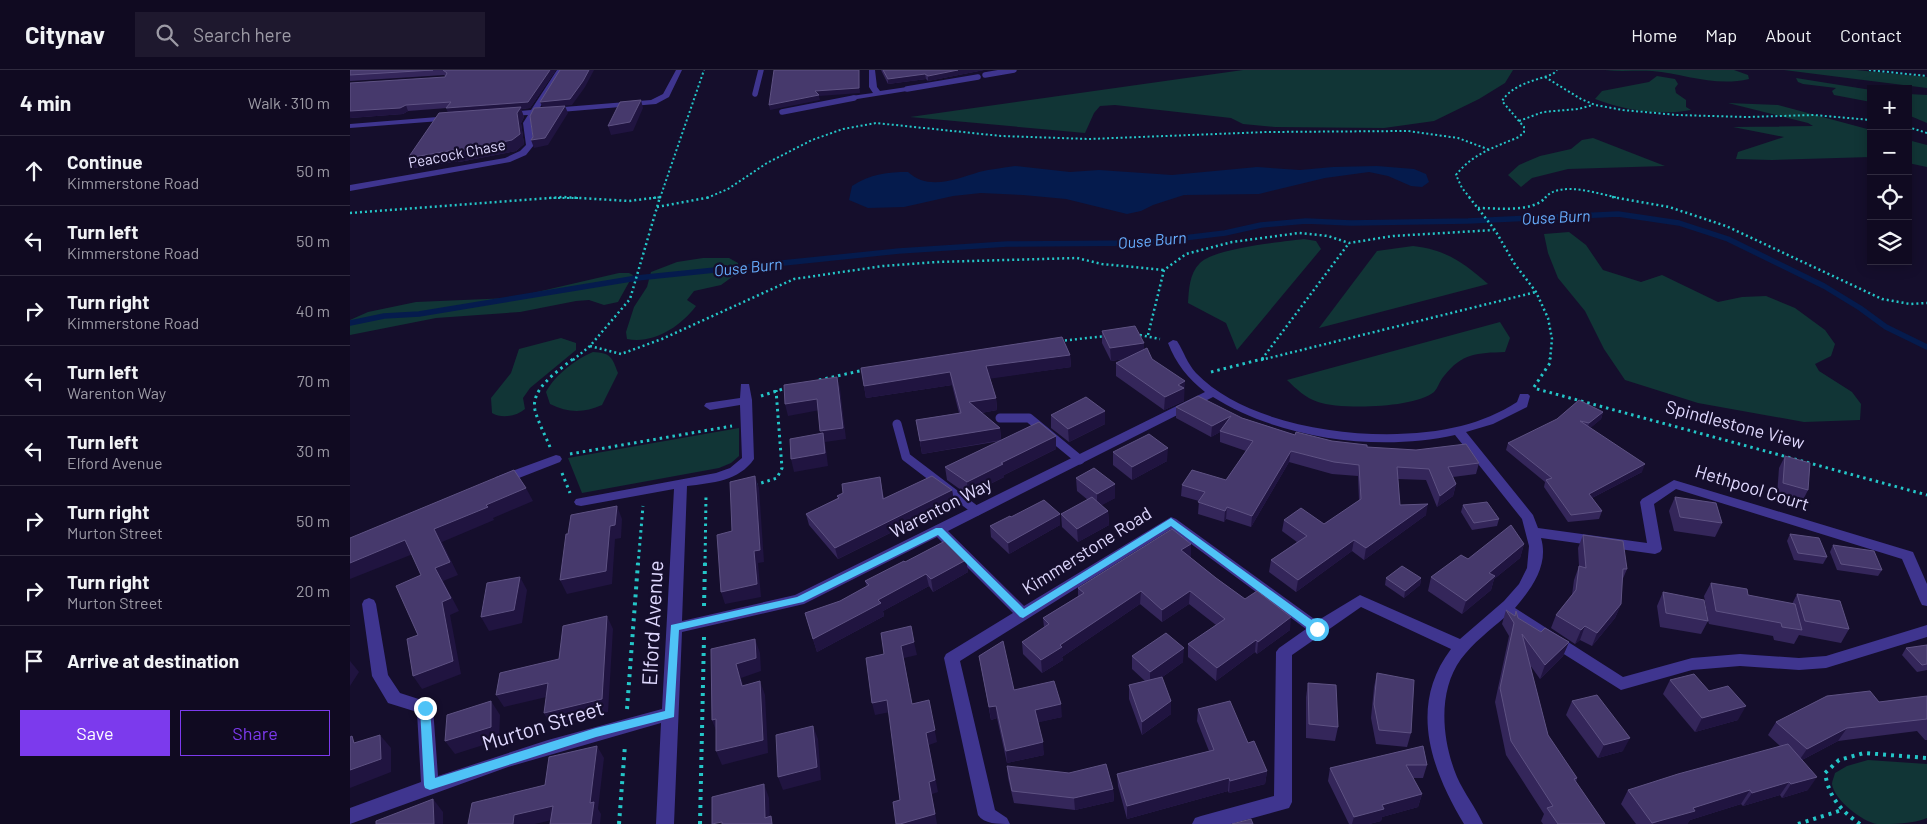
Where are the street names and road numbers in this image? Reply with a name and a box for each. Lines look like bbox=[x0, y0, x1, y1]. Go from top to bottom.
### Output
street label: Peacock Chase bbox=[407, 135, 507, 171]
street label: Spindlestone View bbox=[1663, 395, 1807, 453]
street label: Hethpool Court bbox=[1692, 459, 1812, 515]
street label: Warenton Way bbox=[886, 472, 995, 542]
street label: Kimmerstone Road bbox=[1018, 501, 1155, 599]
street label: Elford Avenue bbox=[636, 560, 667, 686]
street label: Murton Street bbox=[479, 694, 606, 755]

